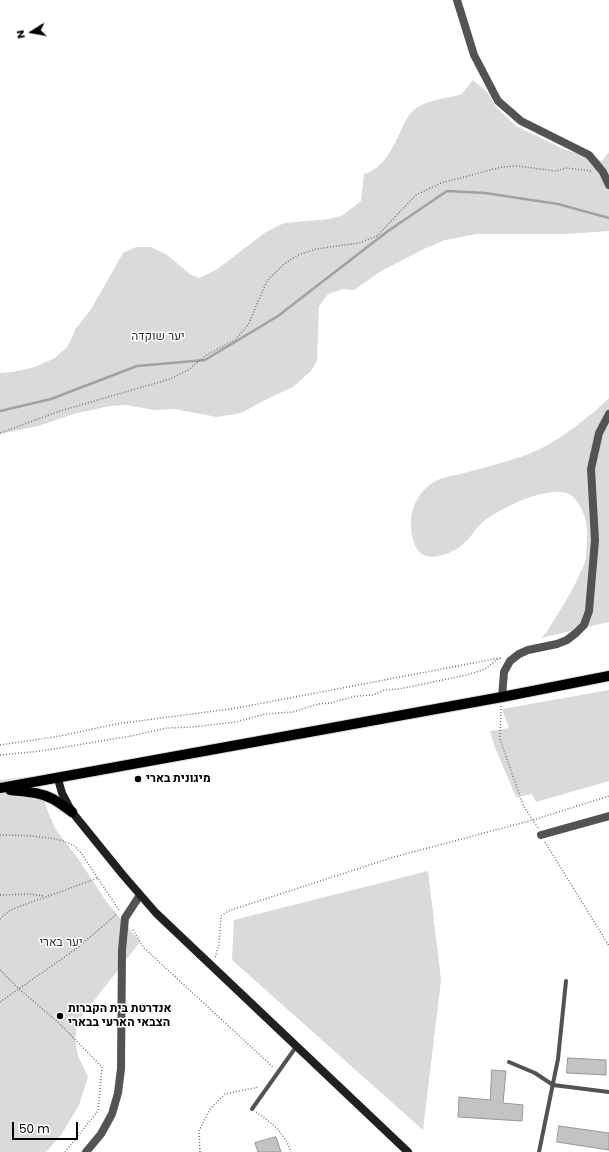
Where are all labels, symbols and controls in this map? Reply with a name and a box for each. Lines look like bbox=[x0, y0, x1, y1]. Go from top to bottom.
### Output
north arrow bbox=[12, 12, 52, 52]
text: N bbox=[12, 29, 29, 40]
park label: יער שוקדה bbox=[131, 330, 185, 344]
place label: מיגונית בארי bbox=[146, 772, 211, 786]
marker: מיגונית בארי bbox=[133, 774, 143, 784]
park label: יער בארי bbox=[39, 936, 83, 950]
place label: אנדרטת בית הקברות הצבאי הארעי בבארי bbox=[68, 1002, 172, 1030]
marker: אנדרטת בית הקברות הצבאי הארעי בבארי bbox=[55, 1011, 65, 1021]
scale bar bbox=[14, 1114, 80, 1140]
text: 50 m bbox=[19, 1120, 50, 1137]

